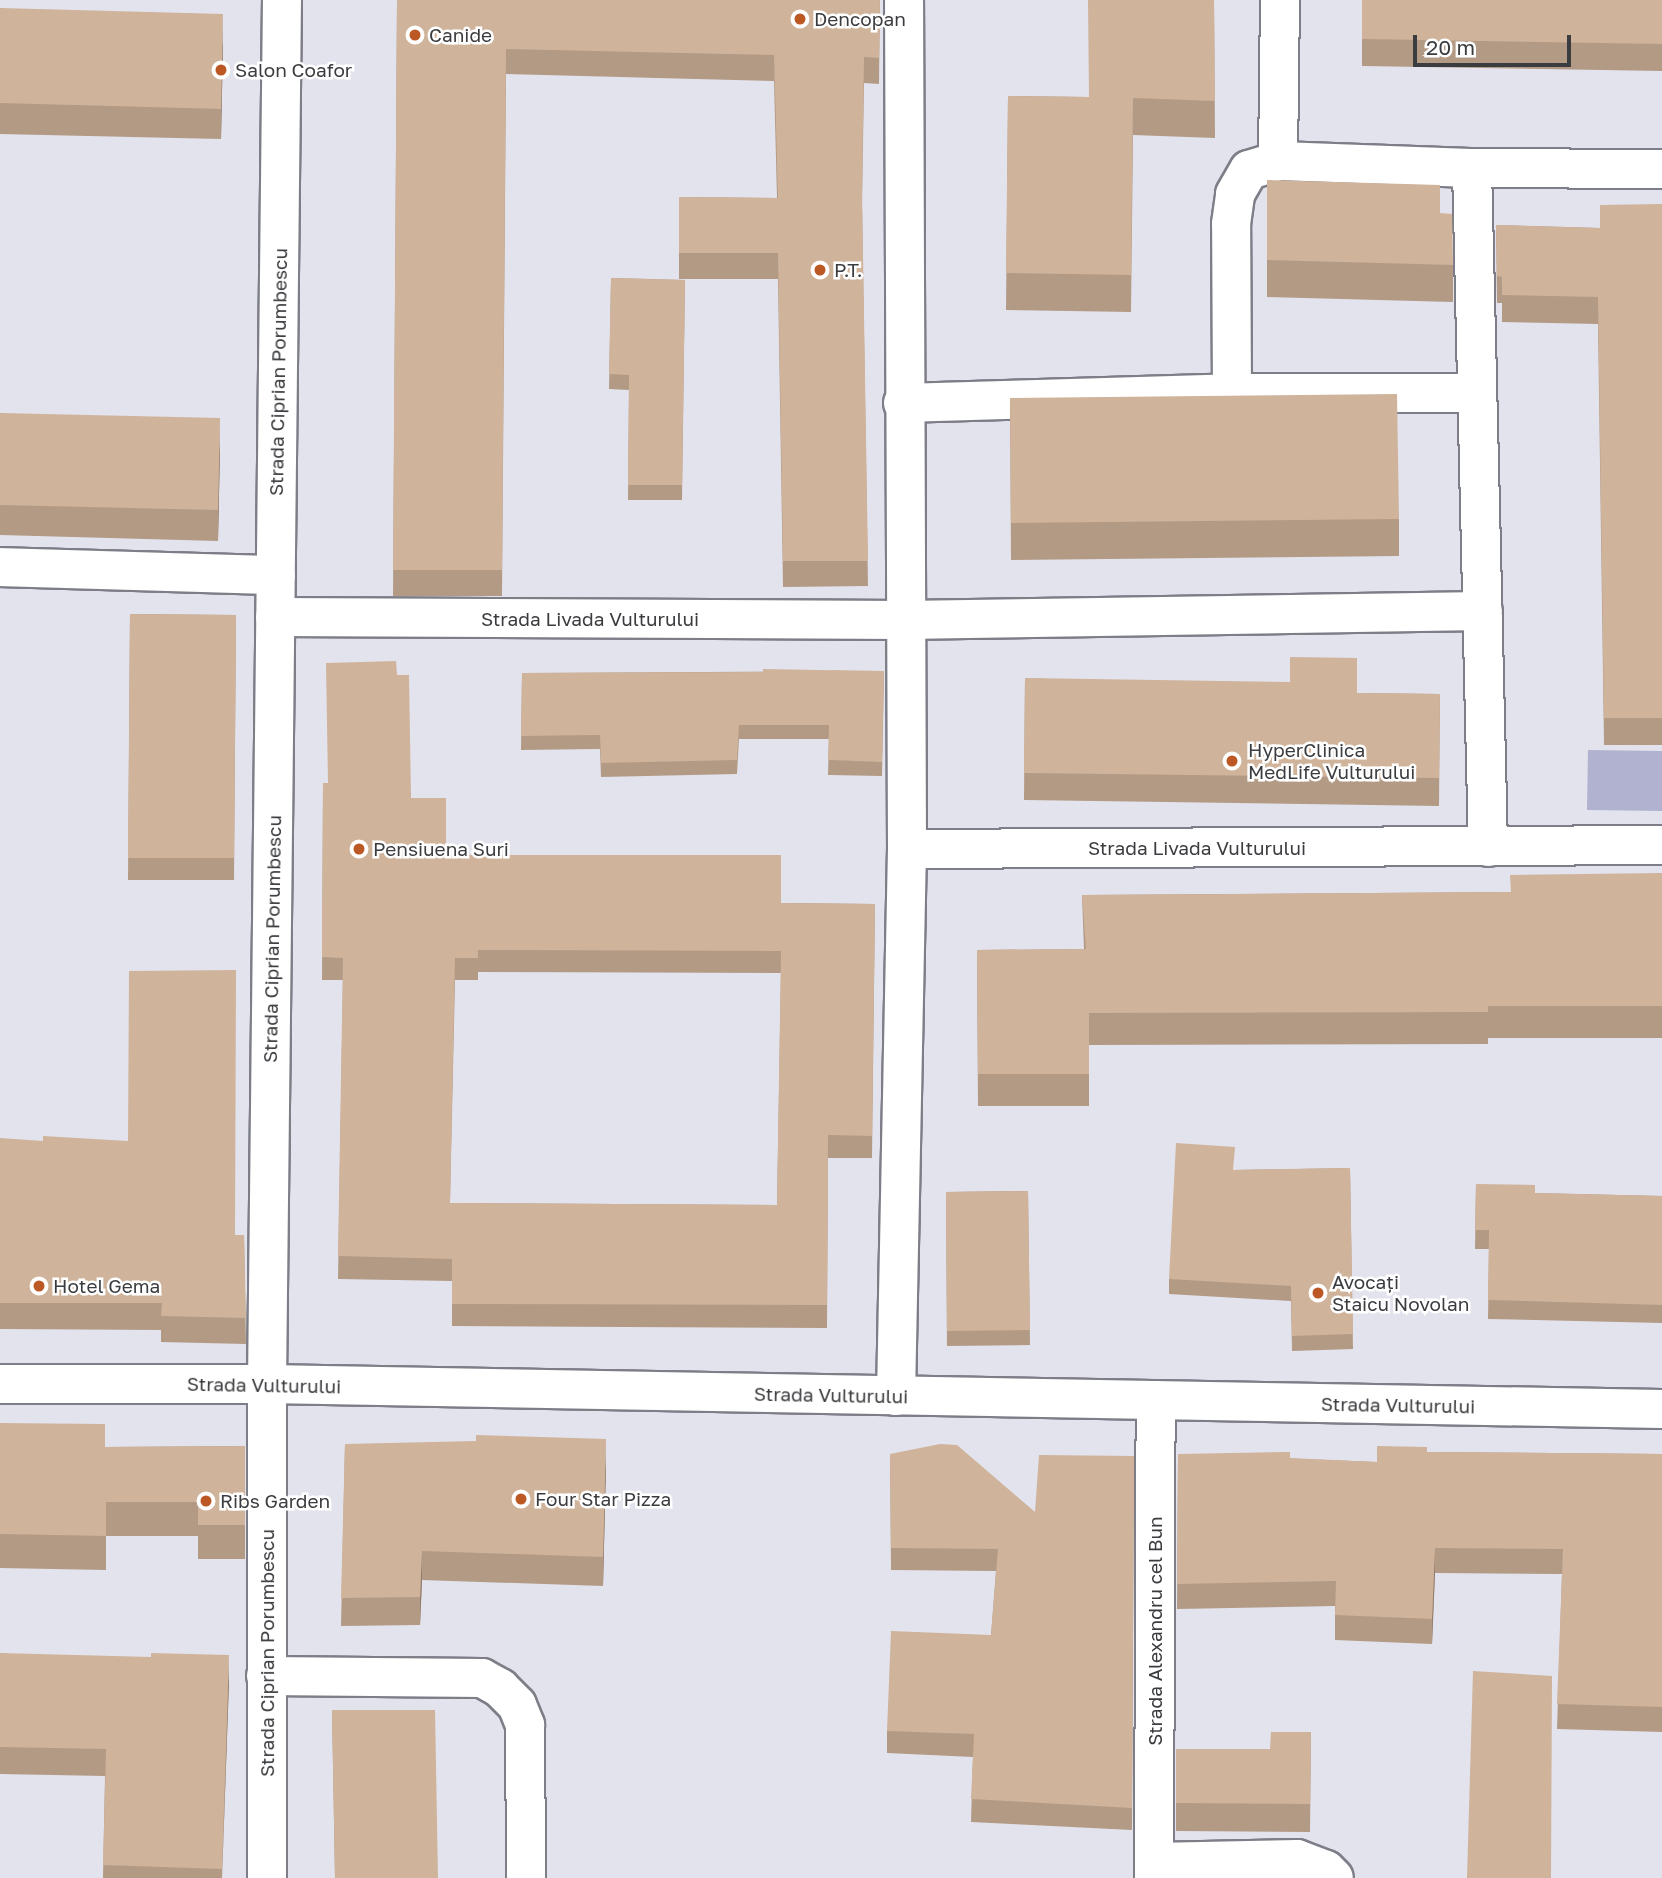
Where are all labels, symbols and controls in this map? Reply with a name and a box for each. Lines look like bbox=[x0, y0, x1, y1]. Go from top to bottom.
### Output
place label: Dencopan bbox=[814, 8, 906, 30]
marker: Dencopan bbox=[792, 11, 808, 27]
scale bar bbox=[1417, 21, 1574, 65]
place label: Canide bbox=[429, 24, 492, 46]
marker: Canide bbox=[407, 27, 423, 43]
text: 20 m bbox=[1426, 34, 1475, 60]
place label: Salon Coafor bbox=[235, 59, 352, 81]
marker: Salon Coafor bbox=[213, 62, 229, 78]
street label: Strada Ciprian Porumbescu bbox=[264, 248, 292, 496]
place label: P.T. bbox=[834, 259, 862, 281]
marker: P.T. bbox=[812, 262, 828, 278]
street label: Strada Livada Vulturului bbox=[481, 608, 699, 630]
place label: HyperClinica MedLife Vulturului bbox=[1248, 739, 1415, 783]
marker: HyperClinica MedLife Vulturului bbox=[1222, 751, 1242, 771]
street label: Strada Ciprian Porumbescu bbox=[258, 815, 286, 1063]
street label: Strada Livada Vulturului bbox=[1088, 837, 1306, 859]
place label: Pensiuena Suri bbox=[373, 838, 509, 860]
marker: Pensiuena Suri bbox=[351, 841, 367, 857]
place label: Avocați Staicu Novolan bbox=[1332, 1271, 1469, 1315]
place label: Hotel Gema bbox=[53, 1275, 160, 1297]
marker: Hotel Gema bbox=[31, 1278, 47, 1294]
marker: Avocați Staicu Novolan bbox=[1310, 1285, 1326, 1301]
street label: Strada Vulturului bbox=[187, 1372, 341, 1398]
street label: Strada Vulturului bbox=[754, 1382, 908, 1408]
street label: Strada Vulturului bbox=[1321, 1392, 1475, 1418]
place label: Four Star Pizza bbox=[535, 1488, 671, 1510]
place label: Ribs Garden bbox=[220, 1490, 330, 1512]
marker: Four Star Pizza bbox=[513, 1491, 529, 1507]
marker: Ribs Garden bbox=[198, 1493, 214, 1509]
street label: Strada Alexandru cel Bun bbox=[1144, 1516, 1166, 1746]
street label: Strada Ciprian Porumbescu bbox=[256, 1529, 278, 1777]

